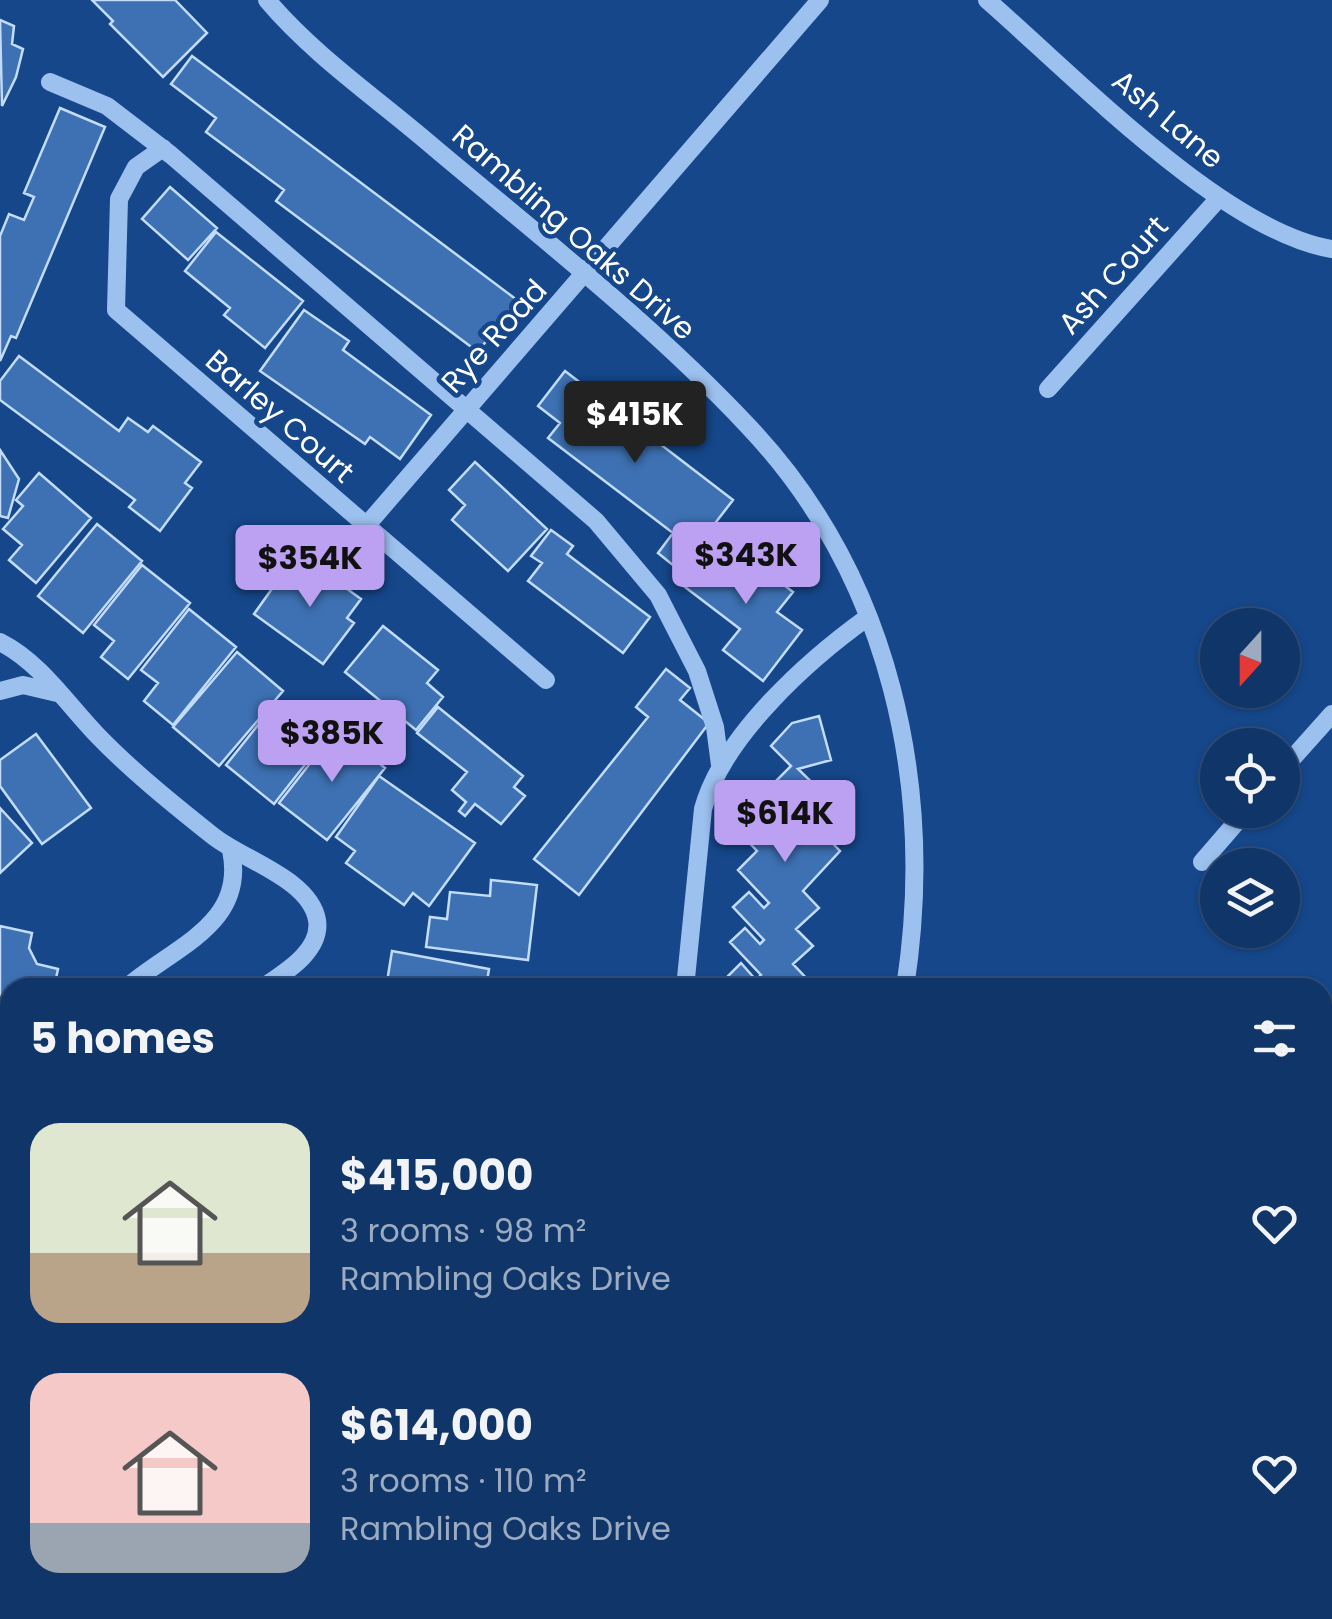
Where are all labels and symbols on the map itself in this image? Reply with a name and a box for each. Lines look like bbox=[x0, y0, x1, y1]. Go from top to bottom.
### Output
street label: Ash Lane bbox=[1103, 59, 1233, 179]
street label: Rambling Oaks Drive bbox=[443, 114, 705, 350]
street label: Ash Court bbox=[1048, 206, 1178, 344]
street label: Rye Road bbox=[431, 270, 557, 402]
street label: Barley Court bbox=[196, 339, 364, 493]
pin: $415K bbox=[565, 381, 705, 466]
pin: $343K bbox=[676, 522, 816, 607]
pin: $354K bbox=[240, 525, 380, 610]
north arrow bbox=[1200, 608, 1300, 708]
pin: $385K bbox=[262, 700, 402, 785]
pin: $614K bbox=[715, 780, 855, 865]

